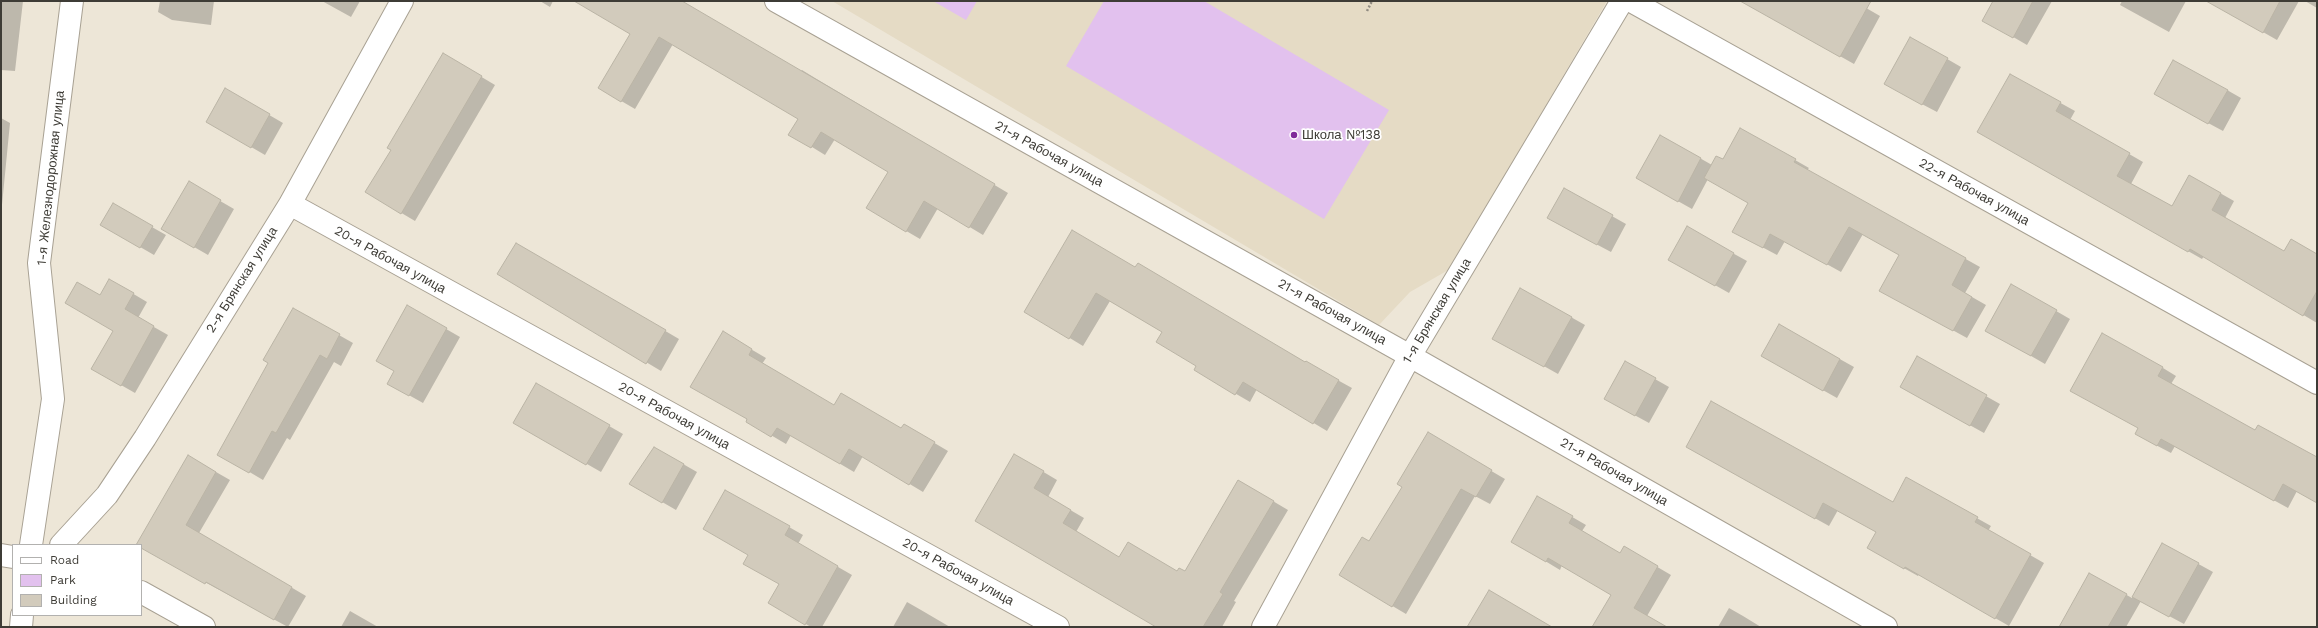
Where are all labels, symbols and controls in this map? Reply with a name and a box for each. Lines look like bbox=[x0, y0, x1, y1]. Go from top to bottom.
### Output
street label: 1-я Железнодорожная улица bbox=[34, 90, 68, 266]
street label: 21-я Рабочая улица bbox=[992, 118, 1106, 190]
place label: Школа №138 bbox=[1302, 127, 1381, 143]
marker: Школа №138 bbox=[1289, 130, 1299, 140]
street label: 22-я Рабочая улица bbox=[1916, 155, 2032, 229]
street label: 20-я Рабочая улица bbox=[332, 223, 448, 297]
street label: 2-я Брянская улица bbox=[203, 224, 281, 336]
street label: 1-я Брянская улица bbox=[1399, 256, 1475, 366]
street label: 21-я Рабочая улица bbox=[1275, 276, 1389, 348]
street label: 20-я Рабочая улица bbox=[616, 379, 732, 453]
street label: 21-я Рабочая улица bbox=[1557, 435, 1671, 509]
street label: 20-я Рабочая улица bbox=[900, 535, 1016, 609]
legend bbox=[12, 544, 142, 616]
text: Road bbox=[50, 553, 79, 567]
text: Park bbox=[50, 573, 76, 587]
text: Building bbox=[50, 593, 97, 607]

